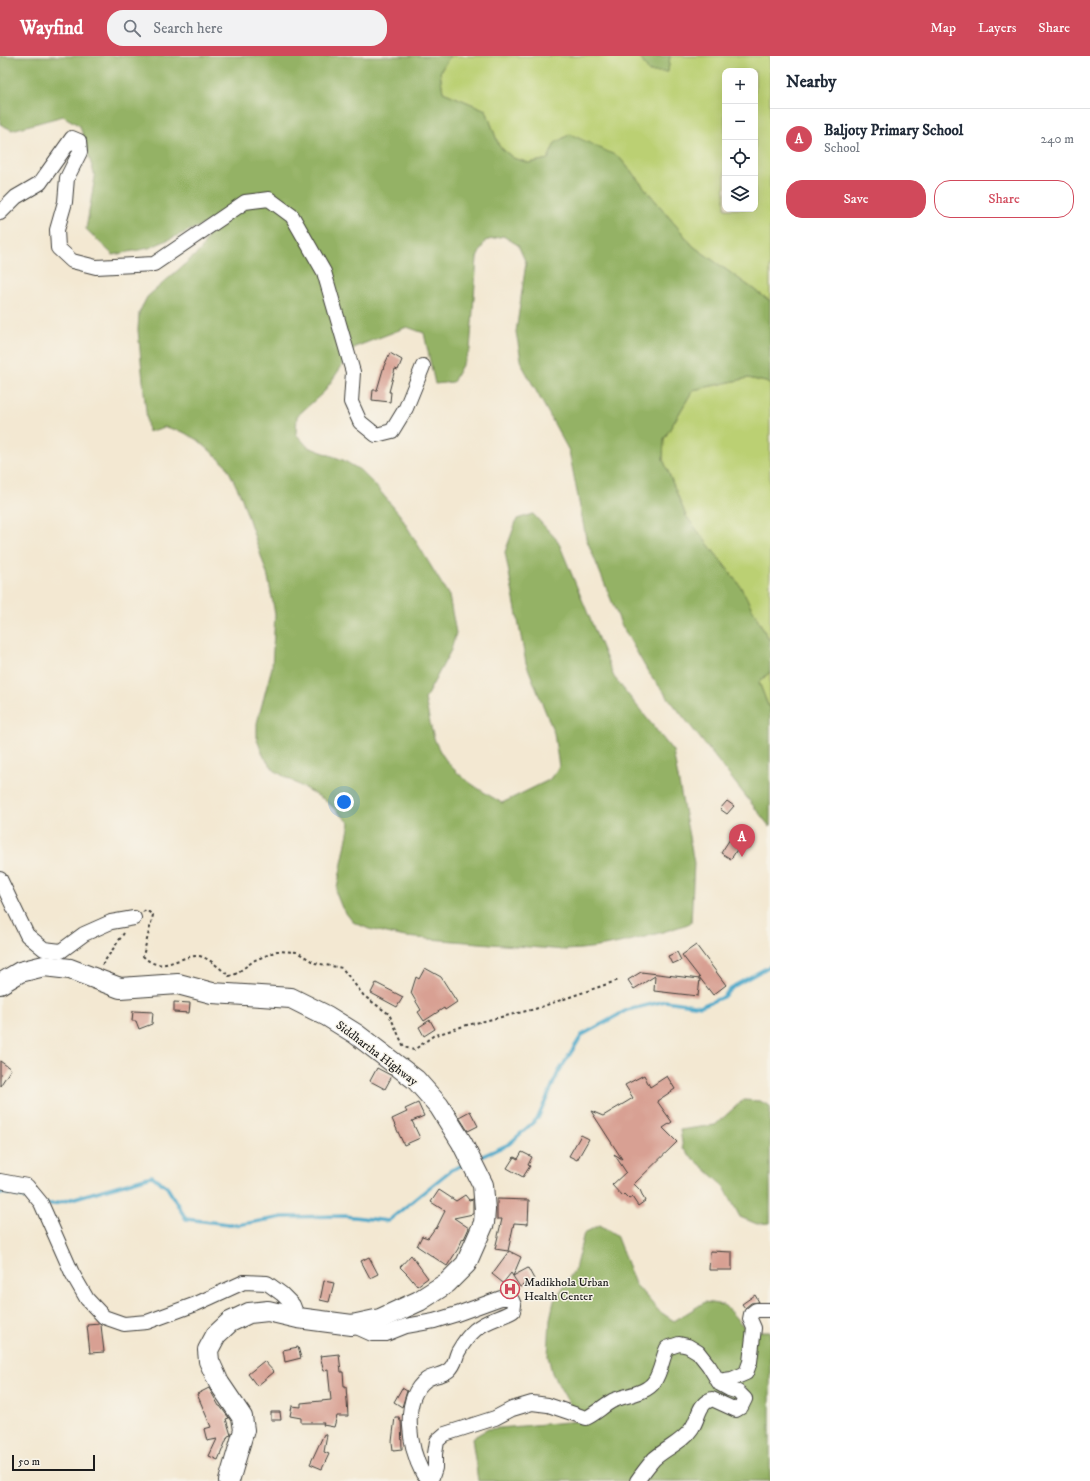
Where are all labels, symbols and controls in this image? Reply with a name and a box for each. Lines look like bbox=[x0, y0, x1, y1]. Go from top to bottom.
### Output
search box bbox=[107, 10, 387, 46]
text: Wayfind bbox=[20, 17, 83, 40]
icon: search bbox=[121, 17, 143, 39]
text: Search here bbox=[153, 19, 223, 38]
text: Map bbox=[930, 19, 956, 37]
text: Layers bbox=[978, 19, 1016, 37]
text: Share bbox=[1038, 19, 1070, 37]
map controls bbox=[722, 68, 758, 212]
button: + bbox=[722, 68, 758, 104]
text: Nearby bbox=[786, 71, 836, 93]
button: − bbox=[722, 104, 758, 140]
text: Baljoty Primary School bbox=[824, 121, 963, 140]
text: A bbox=[795, 131, 803, 147]
text: 240 m bbox=[1041, 131, 1074, 147]
button: locate bbox=[722, 140, 758, 176]
text: School bbox=[824, 140, 860, 156]
button: layers bbox=[722, 176, 758, 212]
button: Save bbox=[786, 180, 926, 218]
button: Share bbox=[934, 180, 1074, 218]
your location bbox=[334, 792, 354, 812]
pin: A bbox=[729, 824, 755, 857]
street label: Siddhartha Highway bbox=[333, 1018, 421, 1089]
place label: Madikhola Urban Health Center bbox=[524, 1275, 610, 1304]
hospital icon: Madikhola Urban Health Center bbox=[499, 1278, 521, 1300]
scale bar bbox=[12, 1453, 95, 1472]
text: 50 m bbox=[18, 1455, 40, 1469]

